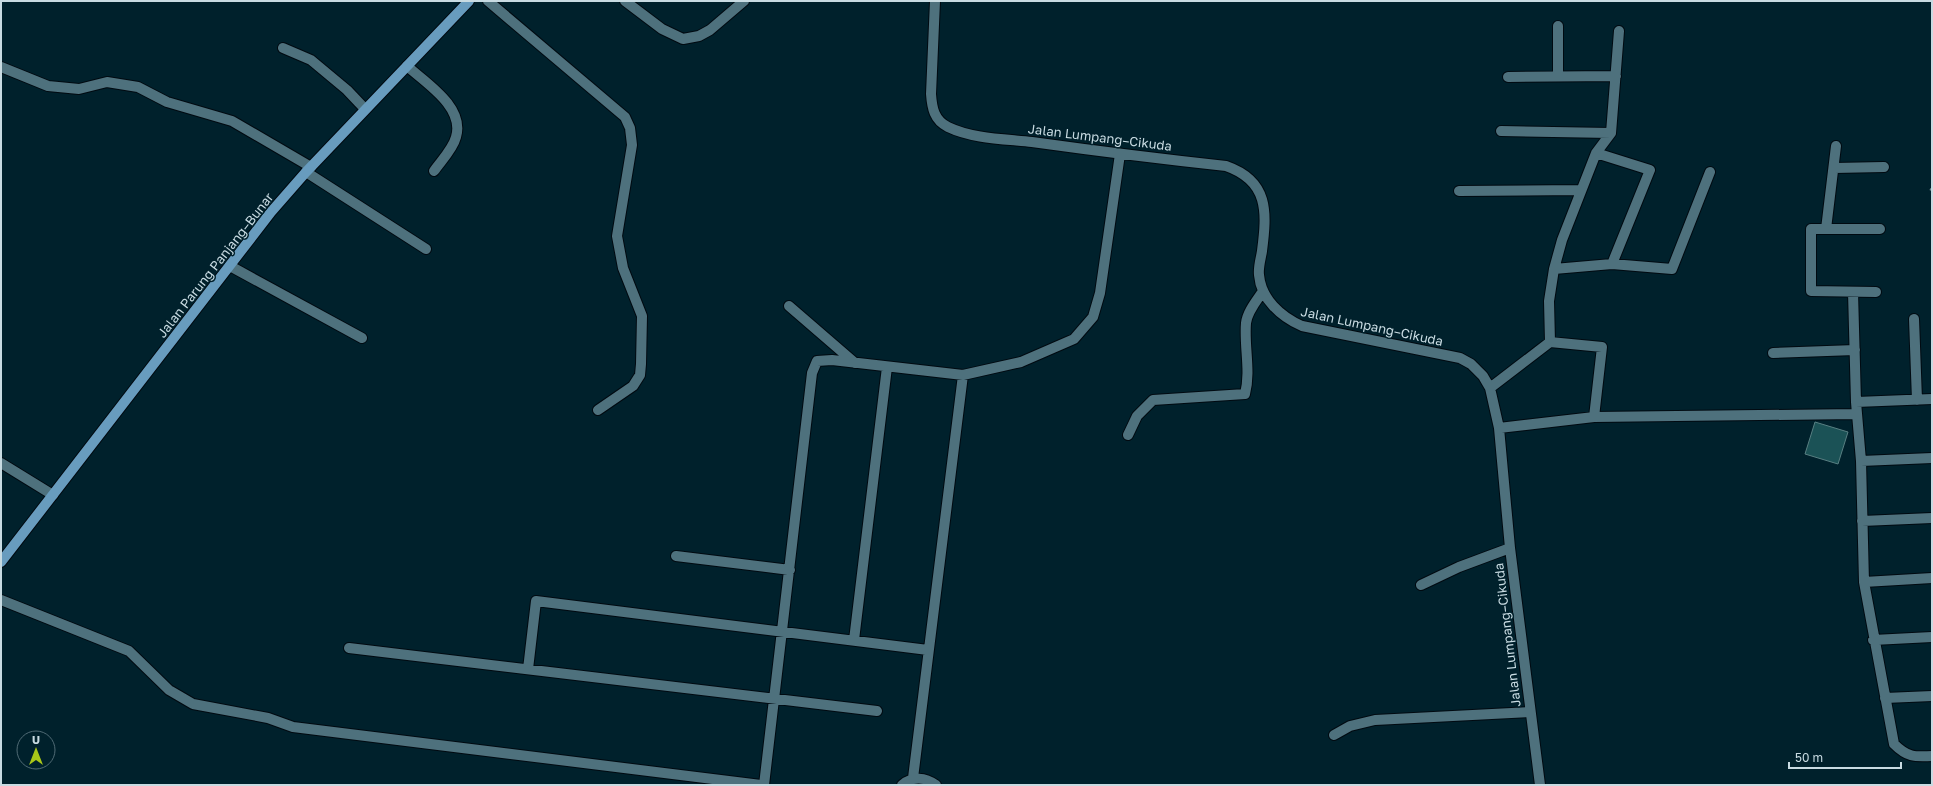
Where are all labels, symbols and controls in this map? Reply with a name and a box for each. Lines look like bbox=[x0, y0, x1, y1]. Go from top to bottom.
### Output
street label: Jalan Lumpang–Cikuda bbox=[1027, 120, 1173, 154]
street label: Jalan Parung Panjang–Bunar bbox=[153, 189, 277, 341]
street label: Jalan Lumpang–Cikuda bbox=[1299, 303, 1445, 349]
street label: Jalan Lumpang–Cikuda bbox=[1490, 562, 1524, 708]
north arrow bbox=[16, 730, 56, 770]
text: U bbox=[32, 733, 40, 746]
scale bar bbox=[1789, 744, 1901, 770]
text: 50 m bbox=[1795, 750, 1823, 765]

